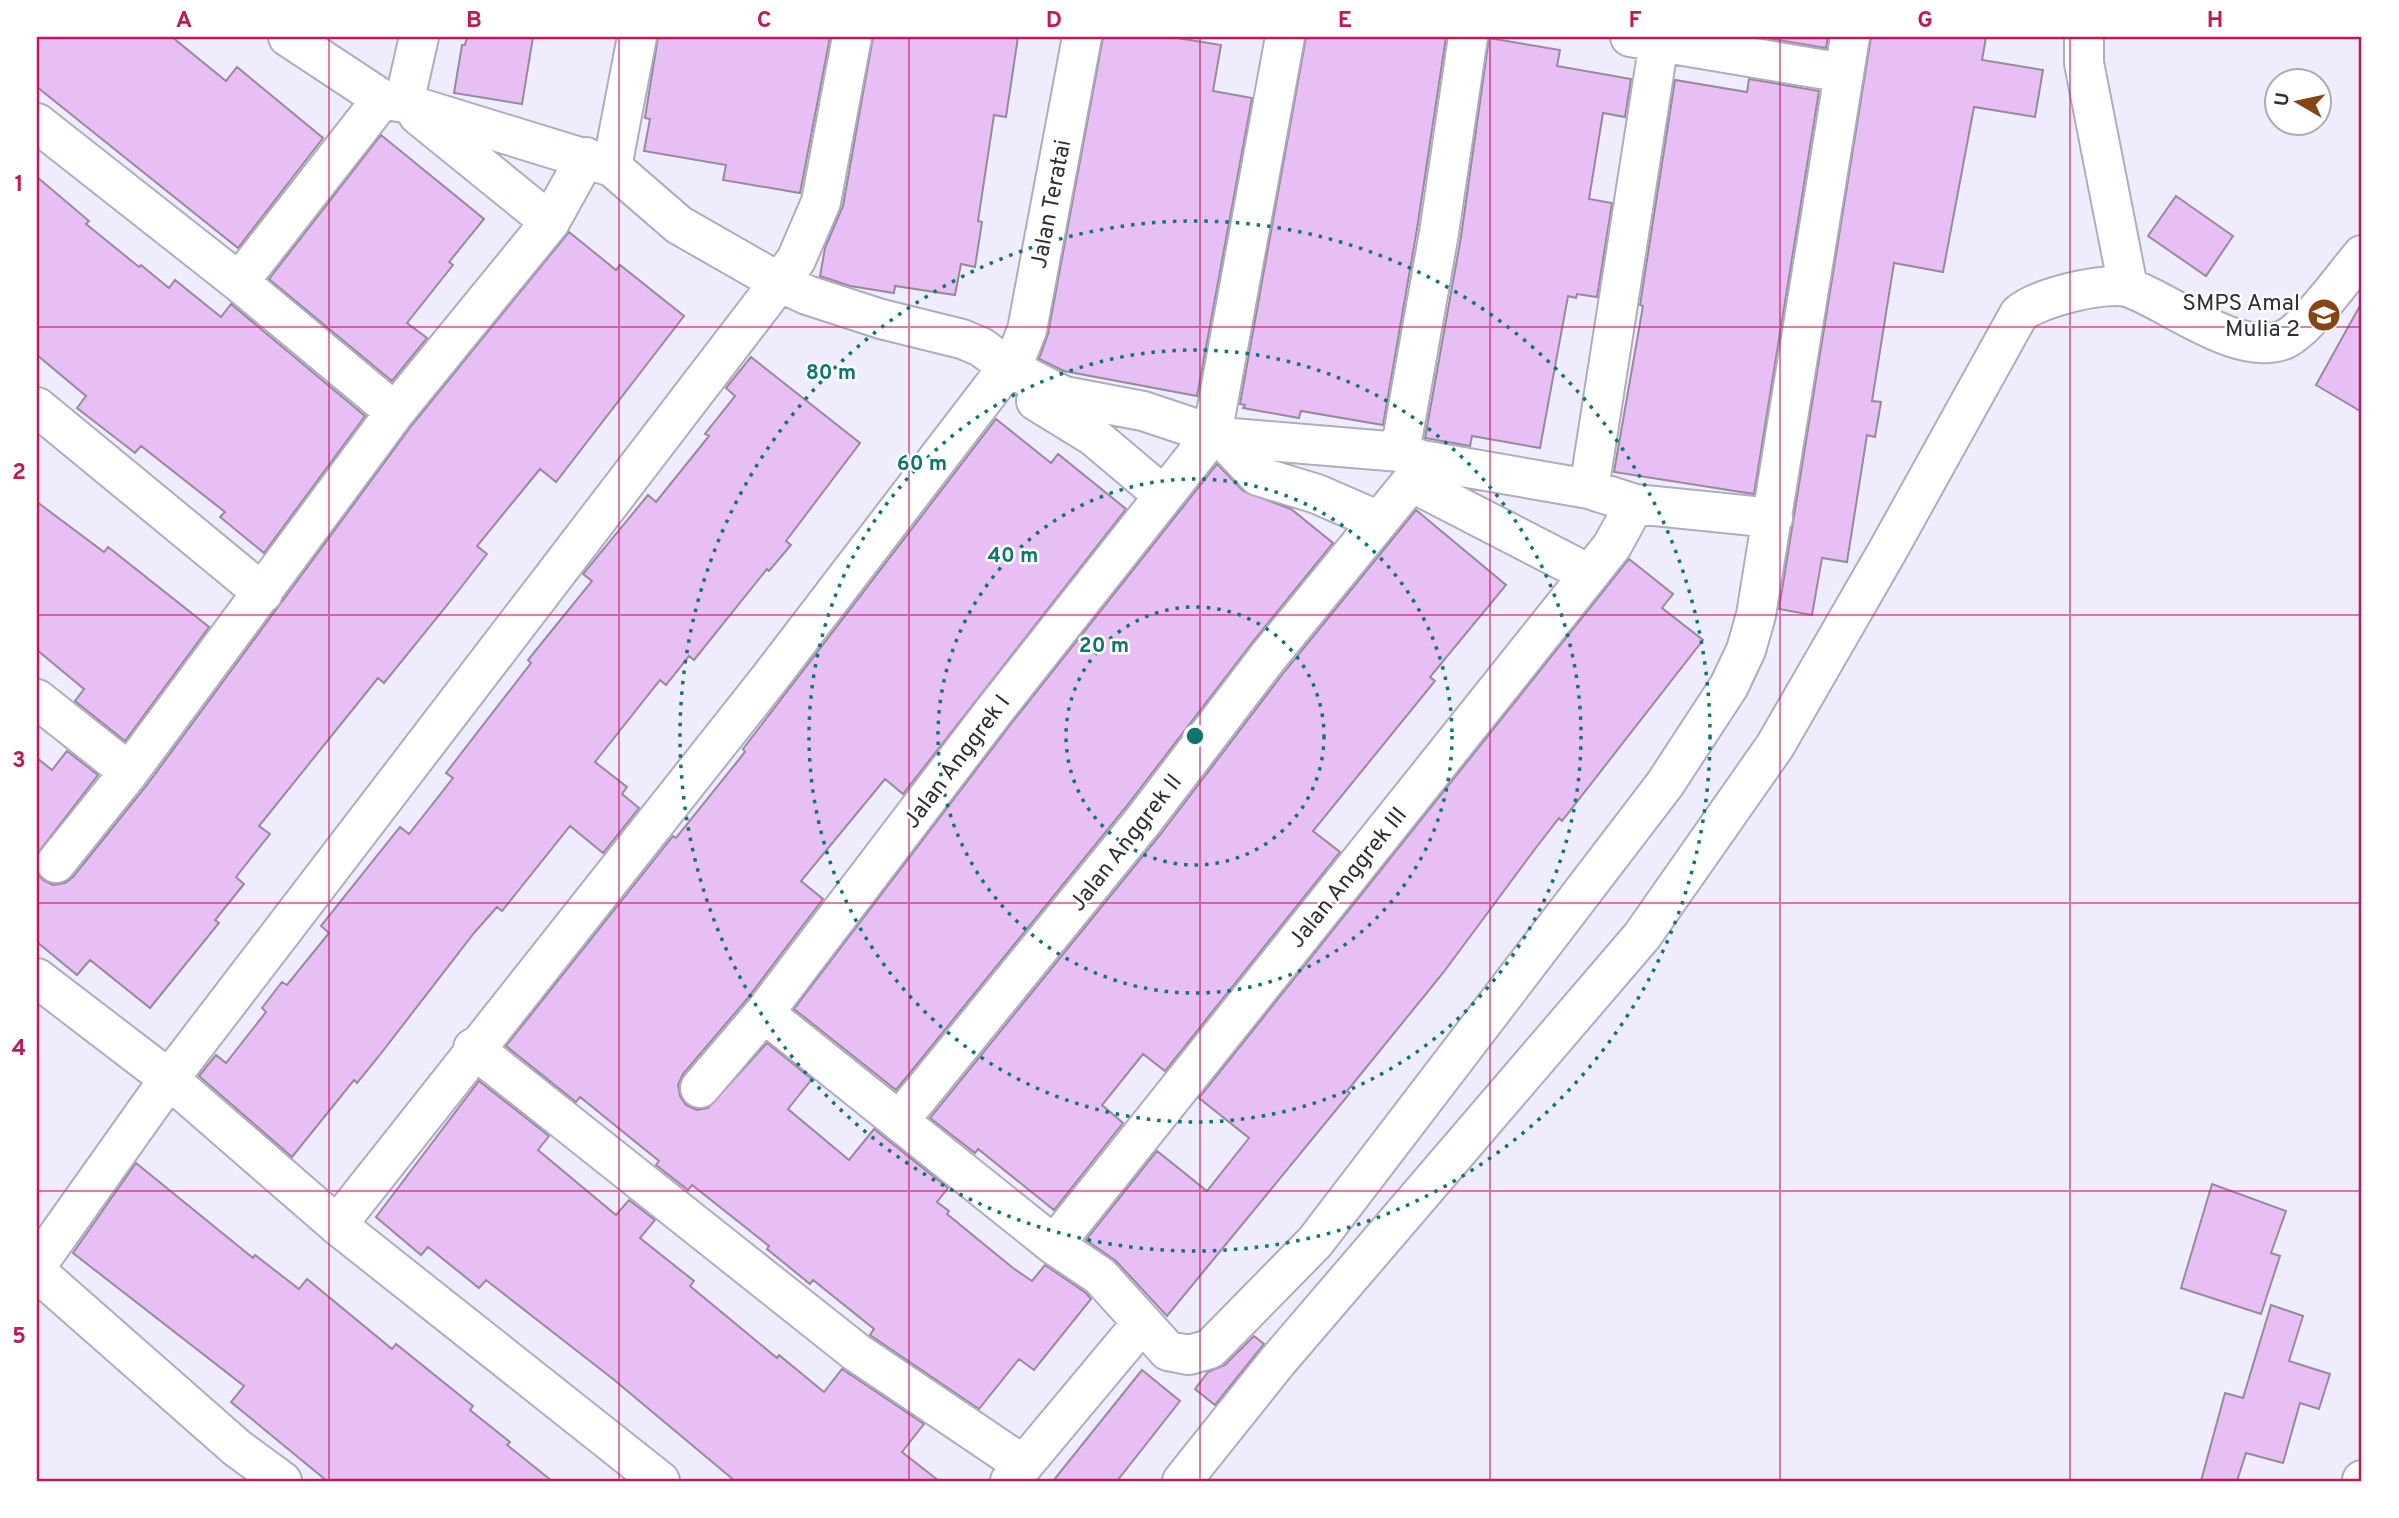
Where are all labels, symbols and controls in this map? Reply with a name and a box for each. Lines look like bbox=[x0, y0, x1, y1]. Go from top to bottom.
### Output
text: A bbox=[176, 7, 192, 36]
text: B bbox=[466, 7, 482, 36]
text: C bbox=[757, 7, 771, 36]
text: D bbox=[1046, 7, 1062, 36]
text: E bbox=[1338, 7, 1352, 36]
text: F bbox=[1628, 7, 1642, 36]
text: G bbox=[1917, 7, 1933, 36]
text: H bbox=[2207, 7, 2223, 36]
north arrow bbox=[2262, 66, 2332, 136]
text: U bbox=[2270, 91, 2296, 108]
street label: Jalan Teratai bbox=[1026, 137, 1079, 272]
text: 1 bbox=[14, 171, 24, 200]
place label: SMPS Amal Mulia 2 bbox=[2182, 290, 2300, 345]
school or university icon: SMPS Amal Mulia 2 bbox=[2305, 296, 2343, 334]
text: 80 m bbox=[806, 360, 856, 387]
text: 60 m bbox=[897, 451, 947, 478]
text: 2 bbox=[12, 459, 26, 488]
text: 40 m bbox=[988, 543, 1038, 570]
text: 20 m bbox=[1079, 633, 1129, 660]
street label: Jalan Anggrek I bbox=[898, 690, 1018, 835]
centre of rings bbox=[1183, 724, 1207, 748]
text: 3 bbox=[12, 747, 26, 776]
street label: Jalan Anggrek II bbox=[1064, 769, 1190, 918]
street label: Jalan Anggrek III bbox=[1283, 802, 1415, 955]
text: 4 bbox=[12, 1035, 26, 1064]
text: 5 bbox=[12, 1323, 26, 1352]

